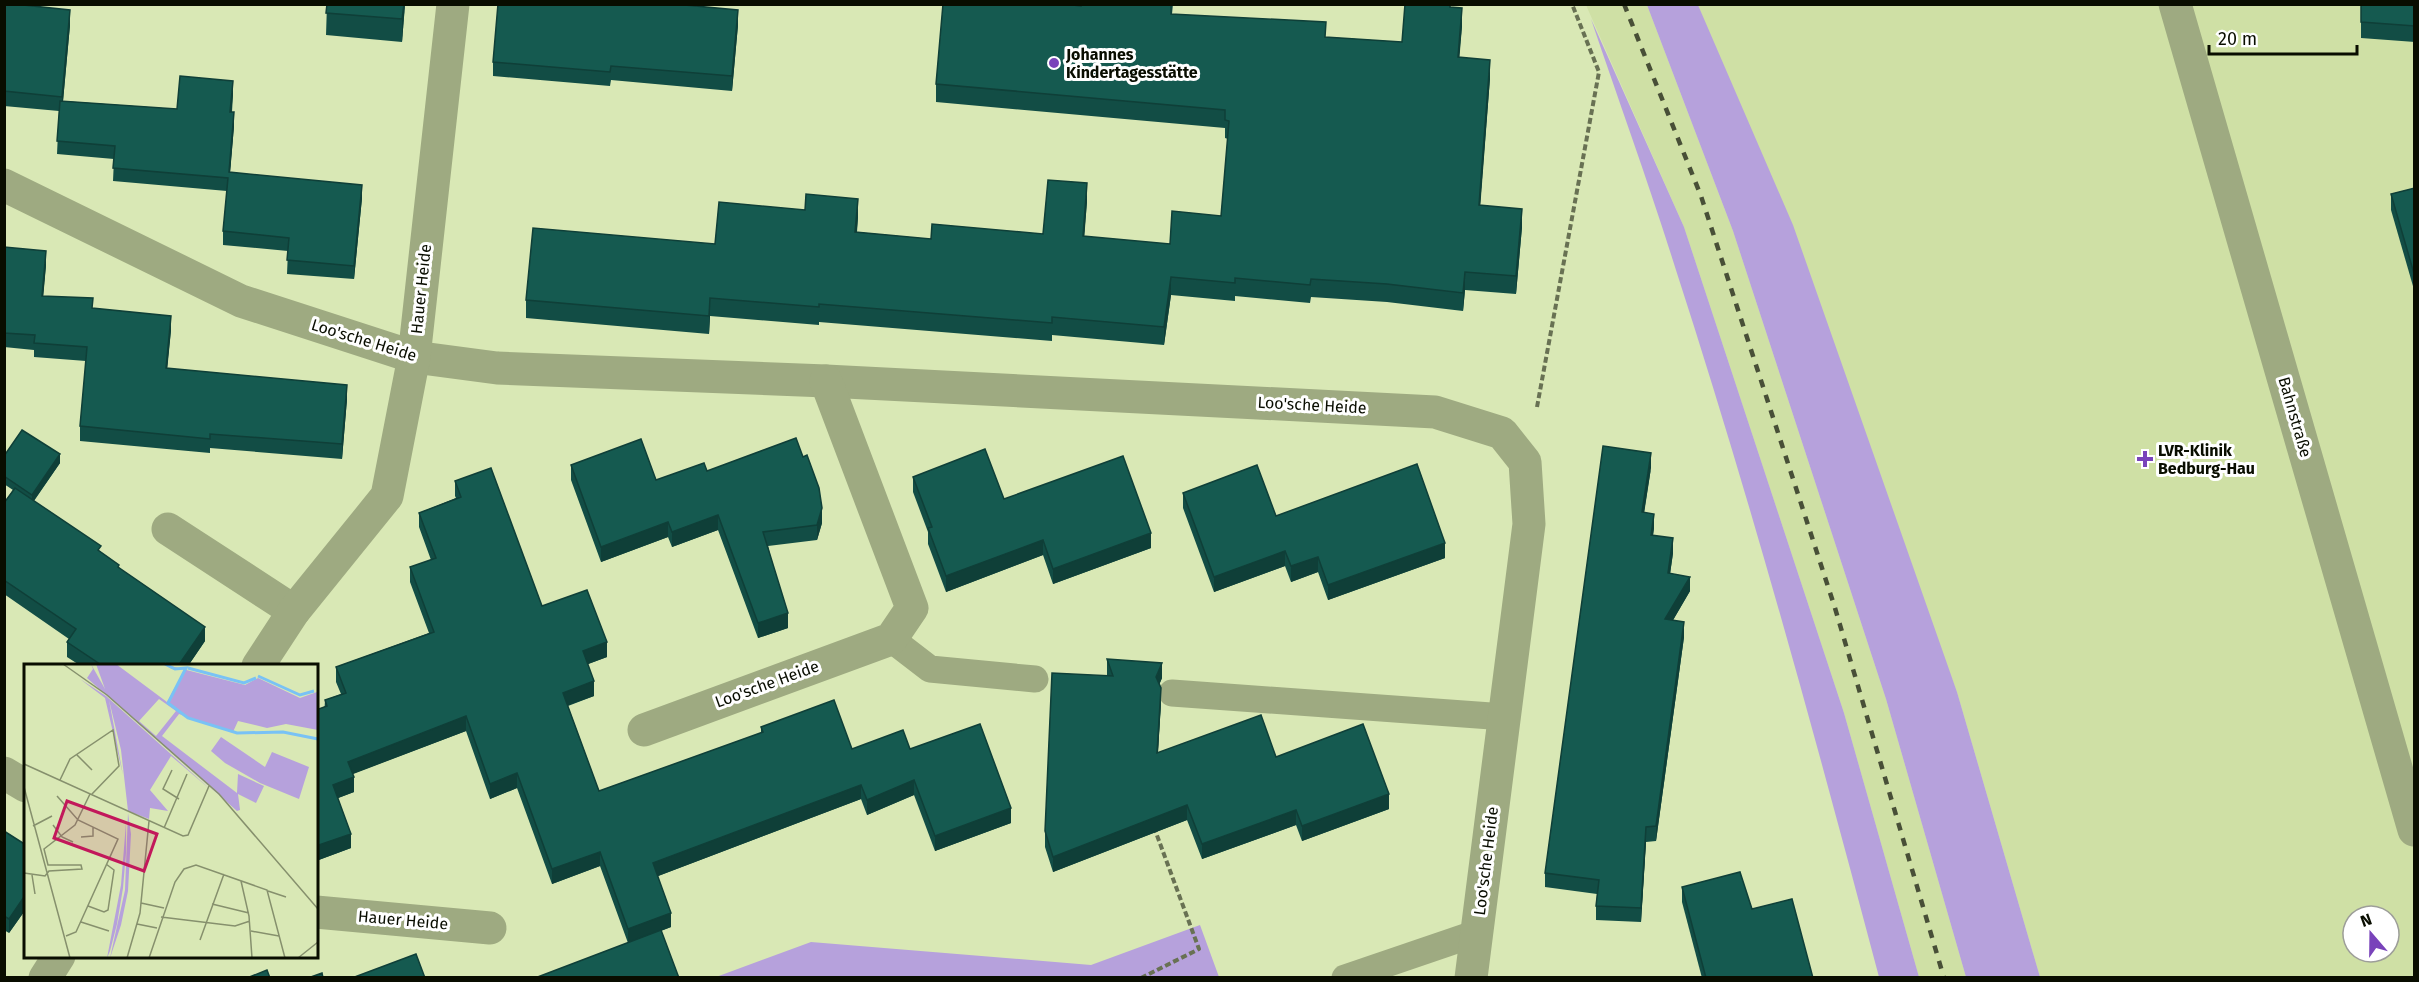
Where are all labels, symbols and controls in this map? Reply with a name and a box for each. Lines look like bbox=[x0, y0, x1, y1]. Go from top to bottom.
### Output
scale bar bbox=[2209, 18, 2358, 56]
text: 20 m bbox=[2218, 28, 2257, 50]
place label: Johannes Kindertagesstätte bbox=[1065, 45, 1198, 82]
marker: Johannes Kindertagesstätte bbox=[1047, 56, 1061, 70]
street label: Hauer Heide bbox=[407, 243, 435, 335]
street label: Loo'sche Heide bbox=[309, 315, 419, 365]
street label: Bahnstraße bbox=[2274, 375, 2316, 459]
street label: Loo'sche Heide bbox=[1257, 393, 1367, 417]
place label: LVR-Klinik Bedburg-Hau bbox=[2158, 441, 2255, 478]
marker: LVR-Klinik Bedburg-Hau bbox=[2136, 450, 2154, 468]
street label: Loo'sche Heide bbox=[712, 656, 822, 712]
inset map bbox=[24, 664, 318, 958]
street label: Loo'sche Heide bbox=[1470, 806, 1502, 916]
north arrow bbox=[2341, 904, 2401, 964]
street label: Hauer Heide bbox=[357, 907, 449, 933]
text: N bbox=[2358, 910, 2374, 931]

